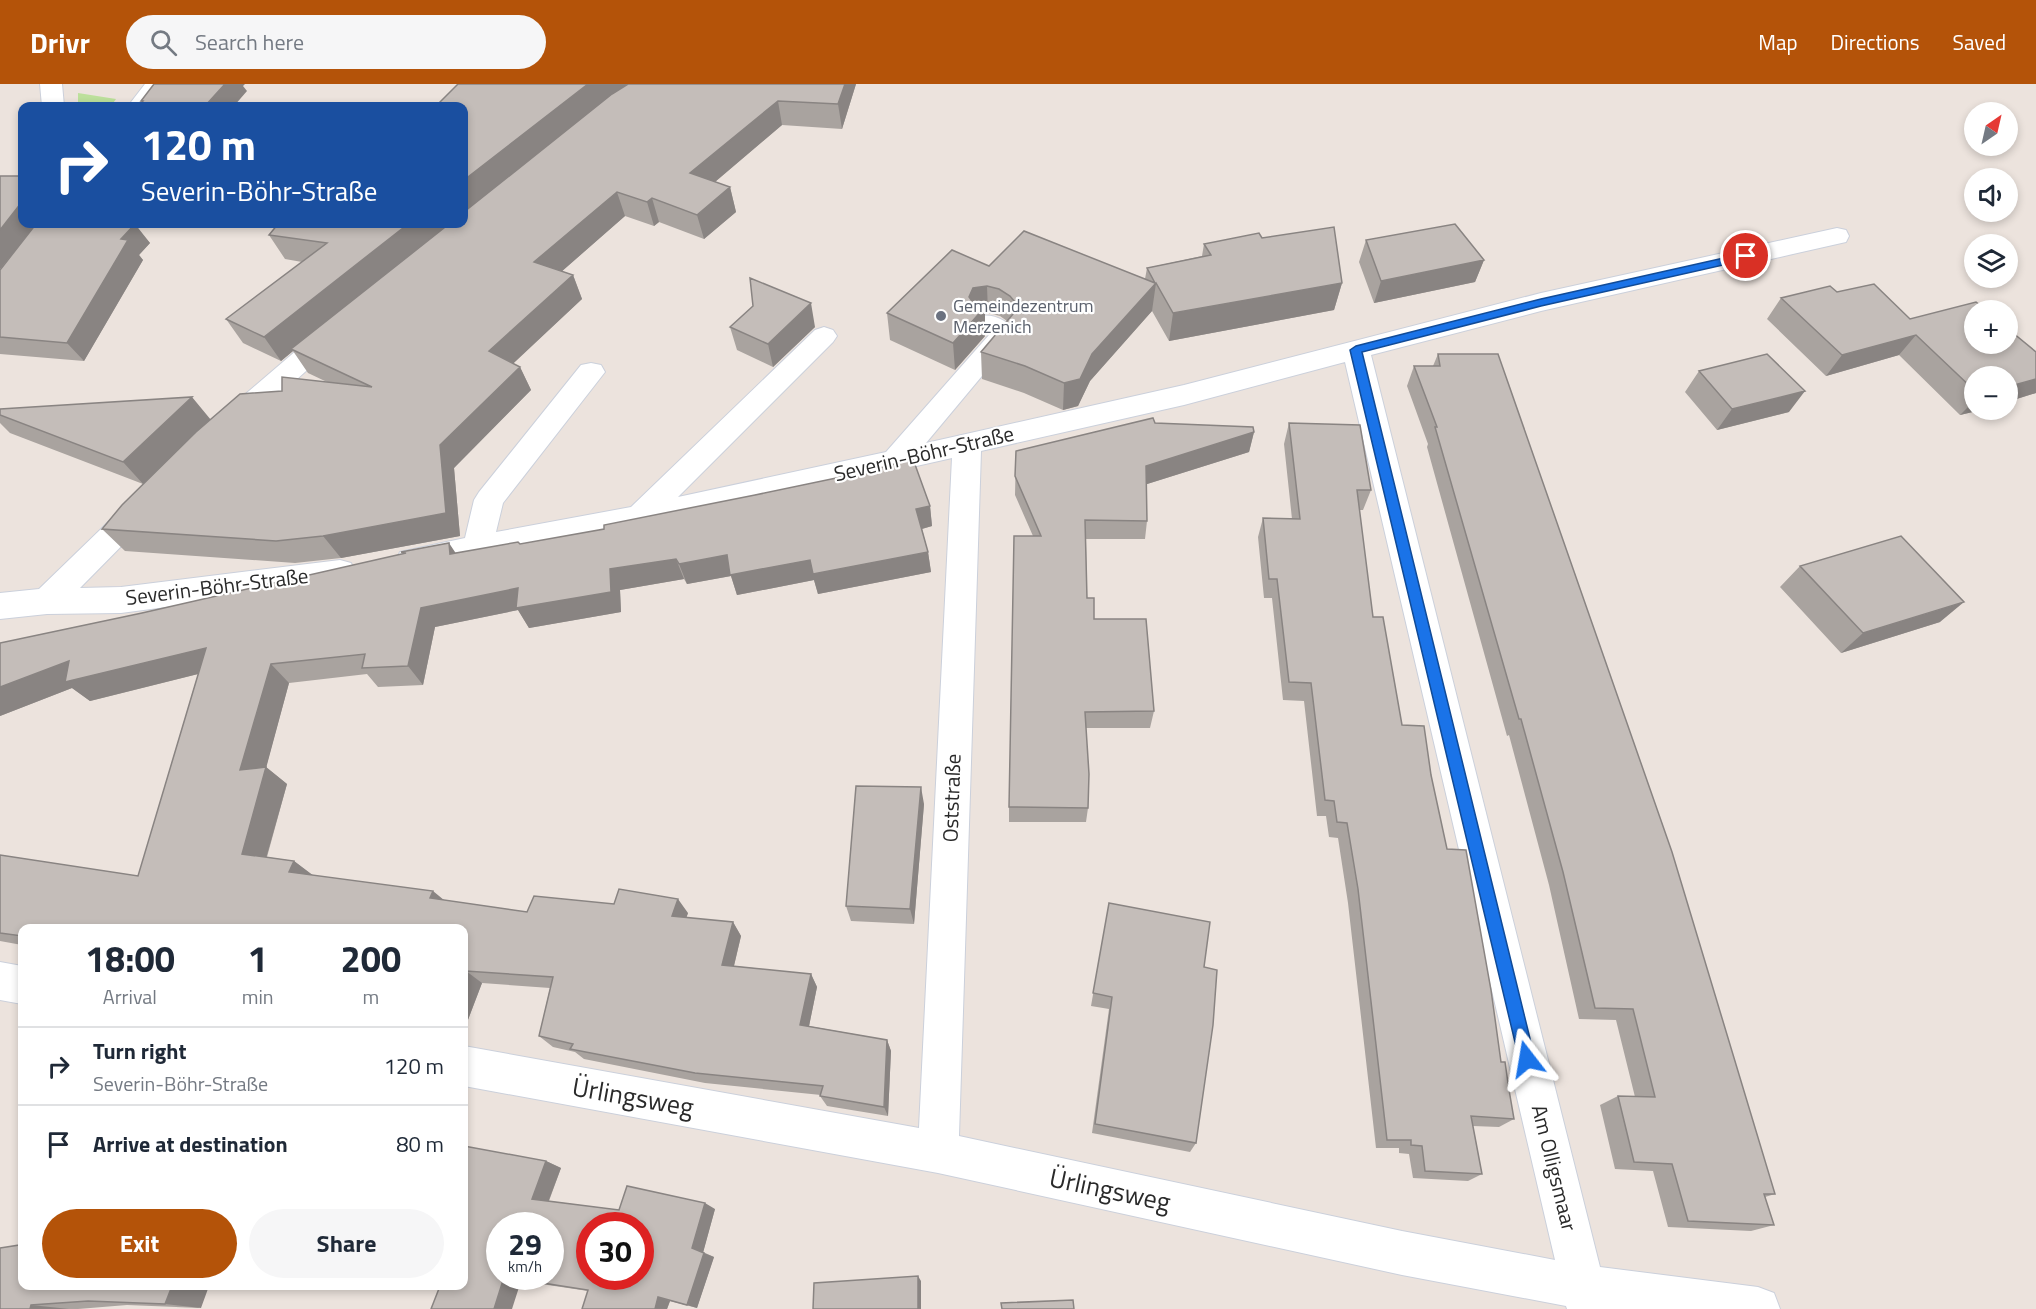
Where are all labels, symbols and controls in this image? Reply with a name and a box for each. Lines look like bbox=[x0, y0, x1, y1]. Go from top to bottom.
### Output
search box bbox=[126, 15, 546, 69]
text: Drivr bbox=[30, 21, 90, 64]
text: Search here bbox=[195, 25, 304, 59]
icon: search bbox=[147, 26, 180, 59]
text: Map bbox=[1758, 26, 1798, 58]
text: Directions bbox=[1831, 26, 1920, 58]
text: Saved bbox=[1953, 26, 2006, 58]
north arrow bbox=[1964, 102, 2018, 156]
map controls bbox=[1964, 102, 2018, 420]
text: 120 m bbox=[141, 112, 256, 176]
icon: right bbox=[42, 126, 120, 204]
button: sound bbox=[1964, 168, 2018, 222]
text: Severin-Böhr-Straße bbox=[141, 170, 377, 211]
pin bbox=[1720, 230, 1771, 281]
button: layers bbox=[1964, 234, 2018, 288]
icon: arrive bbox=[1729, 239, 1762, 272]
place label: Gemeindezentrum Merzenich bbox=[953, 292, 1094, 340]
button: + bbox=[1964, 300, 2018, 354]
marker: Gemeindezentrum Merzenich bbox=[934, 309, 948, 323]
button: − bbox=[1964, 366, 2018, 420]
street label: Severin-Böhr-Straße bbox=[831, 417, 1017, 489]
street label: Severin-Böhr-Straße bbox=[124, 559, 310, 613]
street label: Oststraße bbox=[933, 753, 969, 843]
text: 18:00 bbox=[85, 931, 175, 986]
text: 1 bbox=[248, 931, 268, 986]
text: 200 bbox=[341, 931, 401, 986]
text: Arrival bbox=[103, 981, 157, 1012]
text: min bbox=[242, 981, 274, 1012]
text: m bbox=[362, 981, 379, 1012]
position arrow bbox=[1495, 1027, 1559, 1091]
text: Turn right bbox=[93, 1034, 187, 1068]
text: 120 m bbox=[384, 1049, 444, 1083]
icon: right bbox=[42, 1050, 75, 1083]
street label: Ürlingsweg bbox=[569, 1067, 697, 1126]
text: Severin-Böhr-Straße bbox=[93, 1068, 268, 1099]
street label: Am Olligsmaar bbox=[1524, 1101, 1586, 1234]
text: Arrive at destination bbox=[93, 1127, 288, 1161]
text: 80 m bbox=[396, 1127, 444, 1161]
icon: arrive bbox=[42, 1128, 75, 1161]
street label: Ürlingsweg bbox=[1046, 1158, 1174, 1221]
button: Exit bbox=[42, 1209, 237, 1278]
button: Share bbox=[249, 1209, 444, 1278]
speed limit sign: 30 bbox=[576, 1212, 654, 1290]
text: 29 bbox=[508, 1221, 542, 1267]
text: km/h bbox=[508, 1255, 542, 1278]

